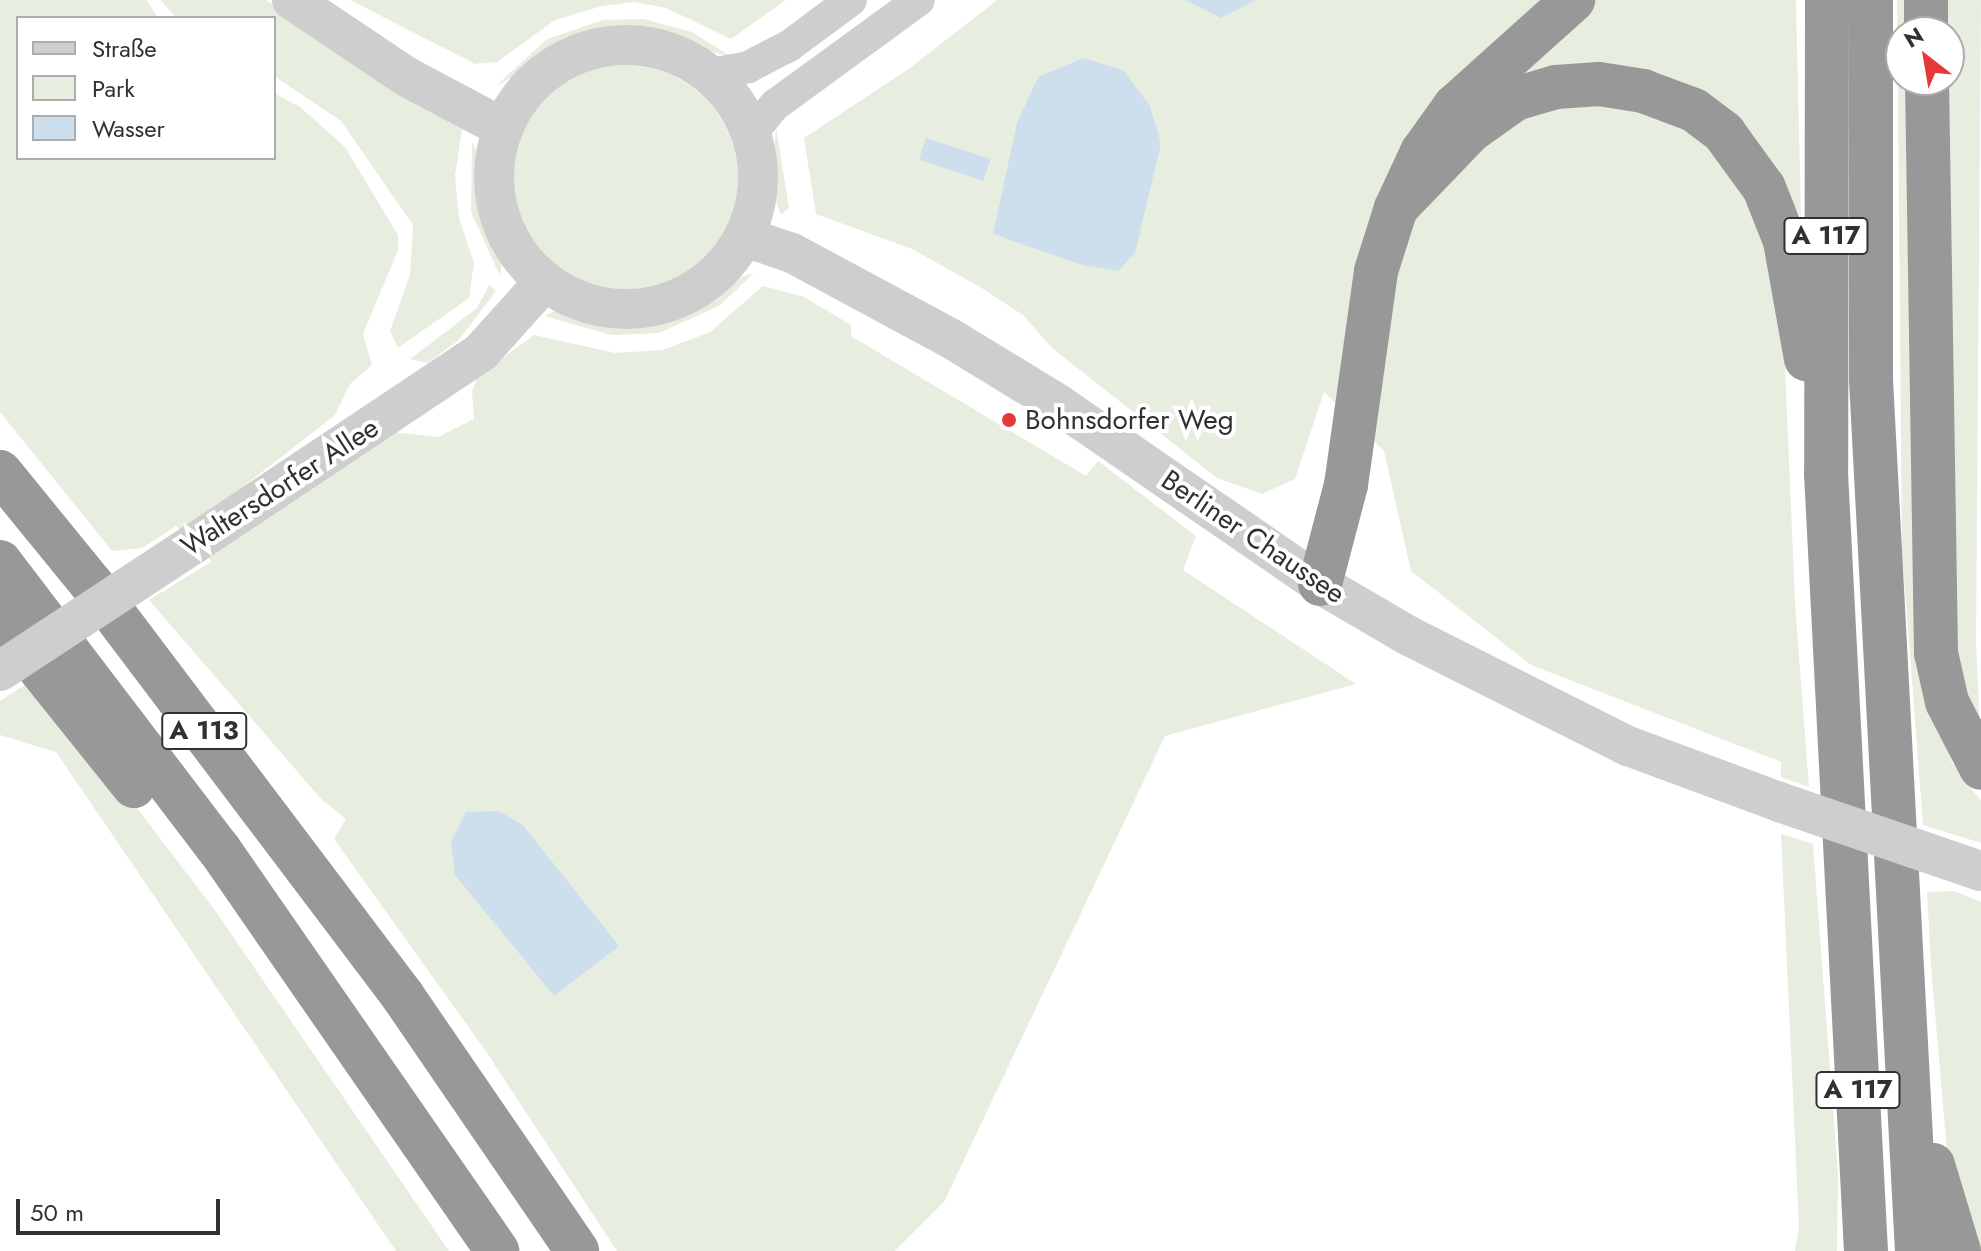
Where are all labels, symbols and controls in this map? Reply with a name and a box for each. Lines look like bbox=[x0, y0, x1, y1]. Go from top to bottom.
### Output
legend bbox=[16, 16, 276, 160]
north arrow bbox=[1885, 16, 1965, 96]
text: N bbox=[1898, 19, 1929, 55]
text: Straße bbox=[92, 31, 157, 66]
text: Park bbox=[92, 71, 135, 106]
text: Wasser bbox=[92, 111, 165, 146]
road number: A 117 bbox=[1782, 214, 1870, 258]
place label: Bohnsdorfer Weg bbox=[1025, 403, 1234, 437]
street label: Waltersdorfer Allee bbox=[175, 411, 385, 563]
marker: Bohnsdorfer Weg bbox=[1000, 411, 1018, 429]
street label: Berliner Chaussee bbox=[1155, 463, 1351, 611]
road number: A 113 bbox=[160, 709, 248, 753]
road number: A 117 bbox=[1814, 1068, 1902, 1112]
scale bar bbox=[20, 1183, 224, 1233]
text: 50 m bbox=[30, 1195, 84, 1230]

